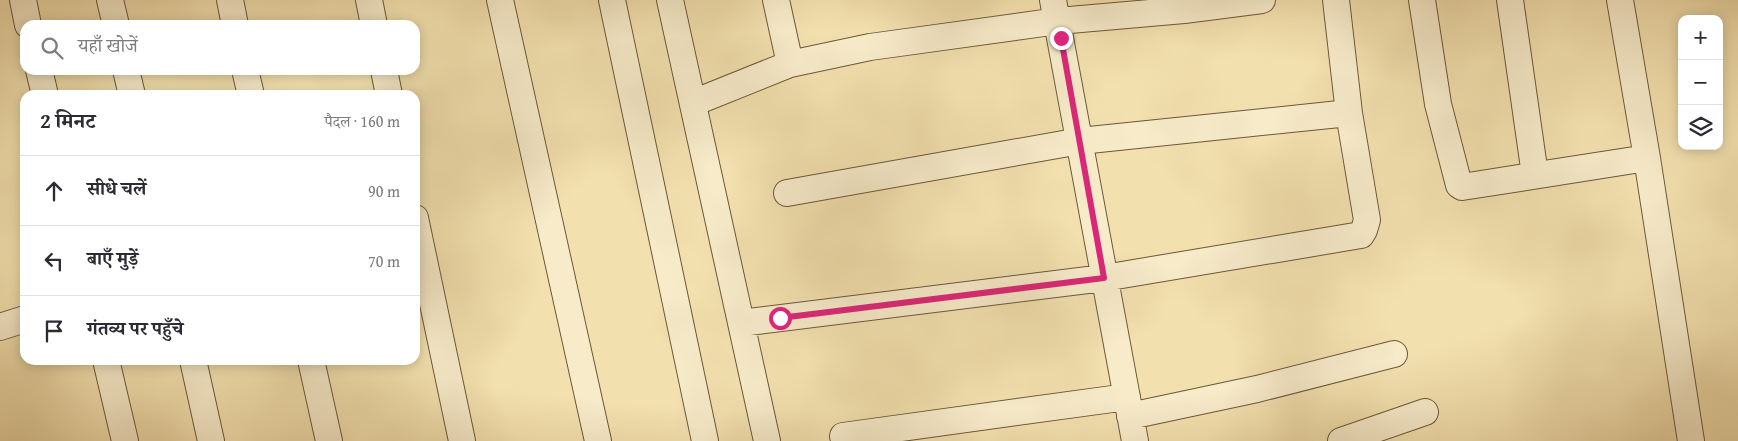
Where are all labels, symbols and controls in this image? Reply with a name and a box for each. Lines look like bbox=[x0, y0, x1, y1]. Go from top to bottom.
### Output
map controls bbox=[1678, 15, 1723, 150]
button: + bbox=[1678, 15, 1723, 60]
search box bbox=[20, 20, 420, 75]
route end bbox=[1050, 27, 1073, 50]
text: यहाँ खोजें bbox=[78, 31, 138, 59]
icon: search bbox=[38, 34, 66, 62]
button: − bbox=[1678, 60, 1723, 105]
text: 2 मिनट bbox=[40, 105, 95, 136]
button: layers bbox=[1678, 105, 1723, 150]
text: पैदल · 160 m bbox=[324, 109, 400, 133]
text: सीधे चलें bbox=[87, 174, 146, 202]
icon: ahead bbox=[40, 177, 68, 205]
text: 90 m bbox=[368, 179, 400, 203]
text: बाएँ मुड़ें bbox=[87, 244, 138, 272]
icon: left bbox=[40, 247, 68, 275]
text: 70 m bbox=[368, 249, 400, 273]
route start bbox=[769, 307, 792, 330]
text: गंतव्य पर पहुँचे bbox=[87, 314, 183, 342]
icon: arrive bbox=[40, 317, 68, 345]

